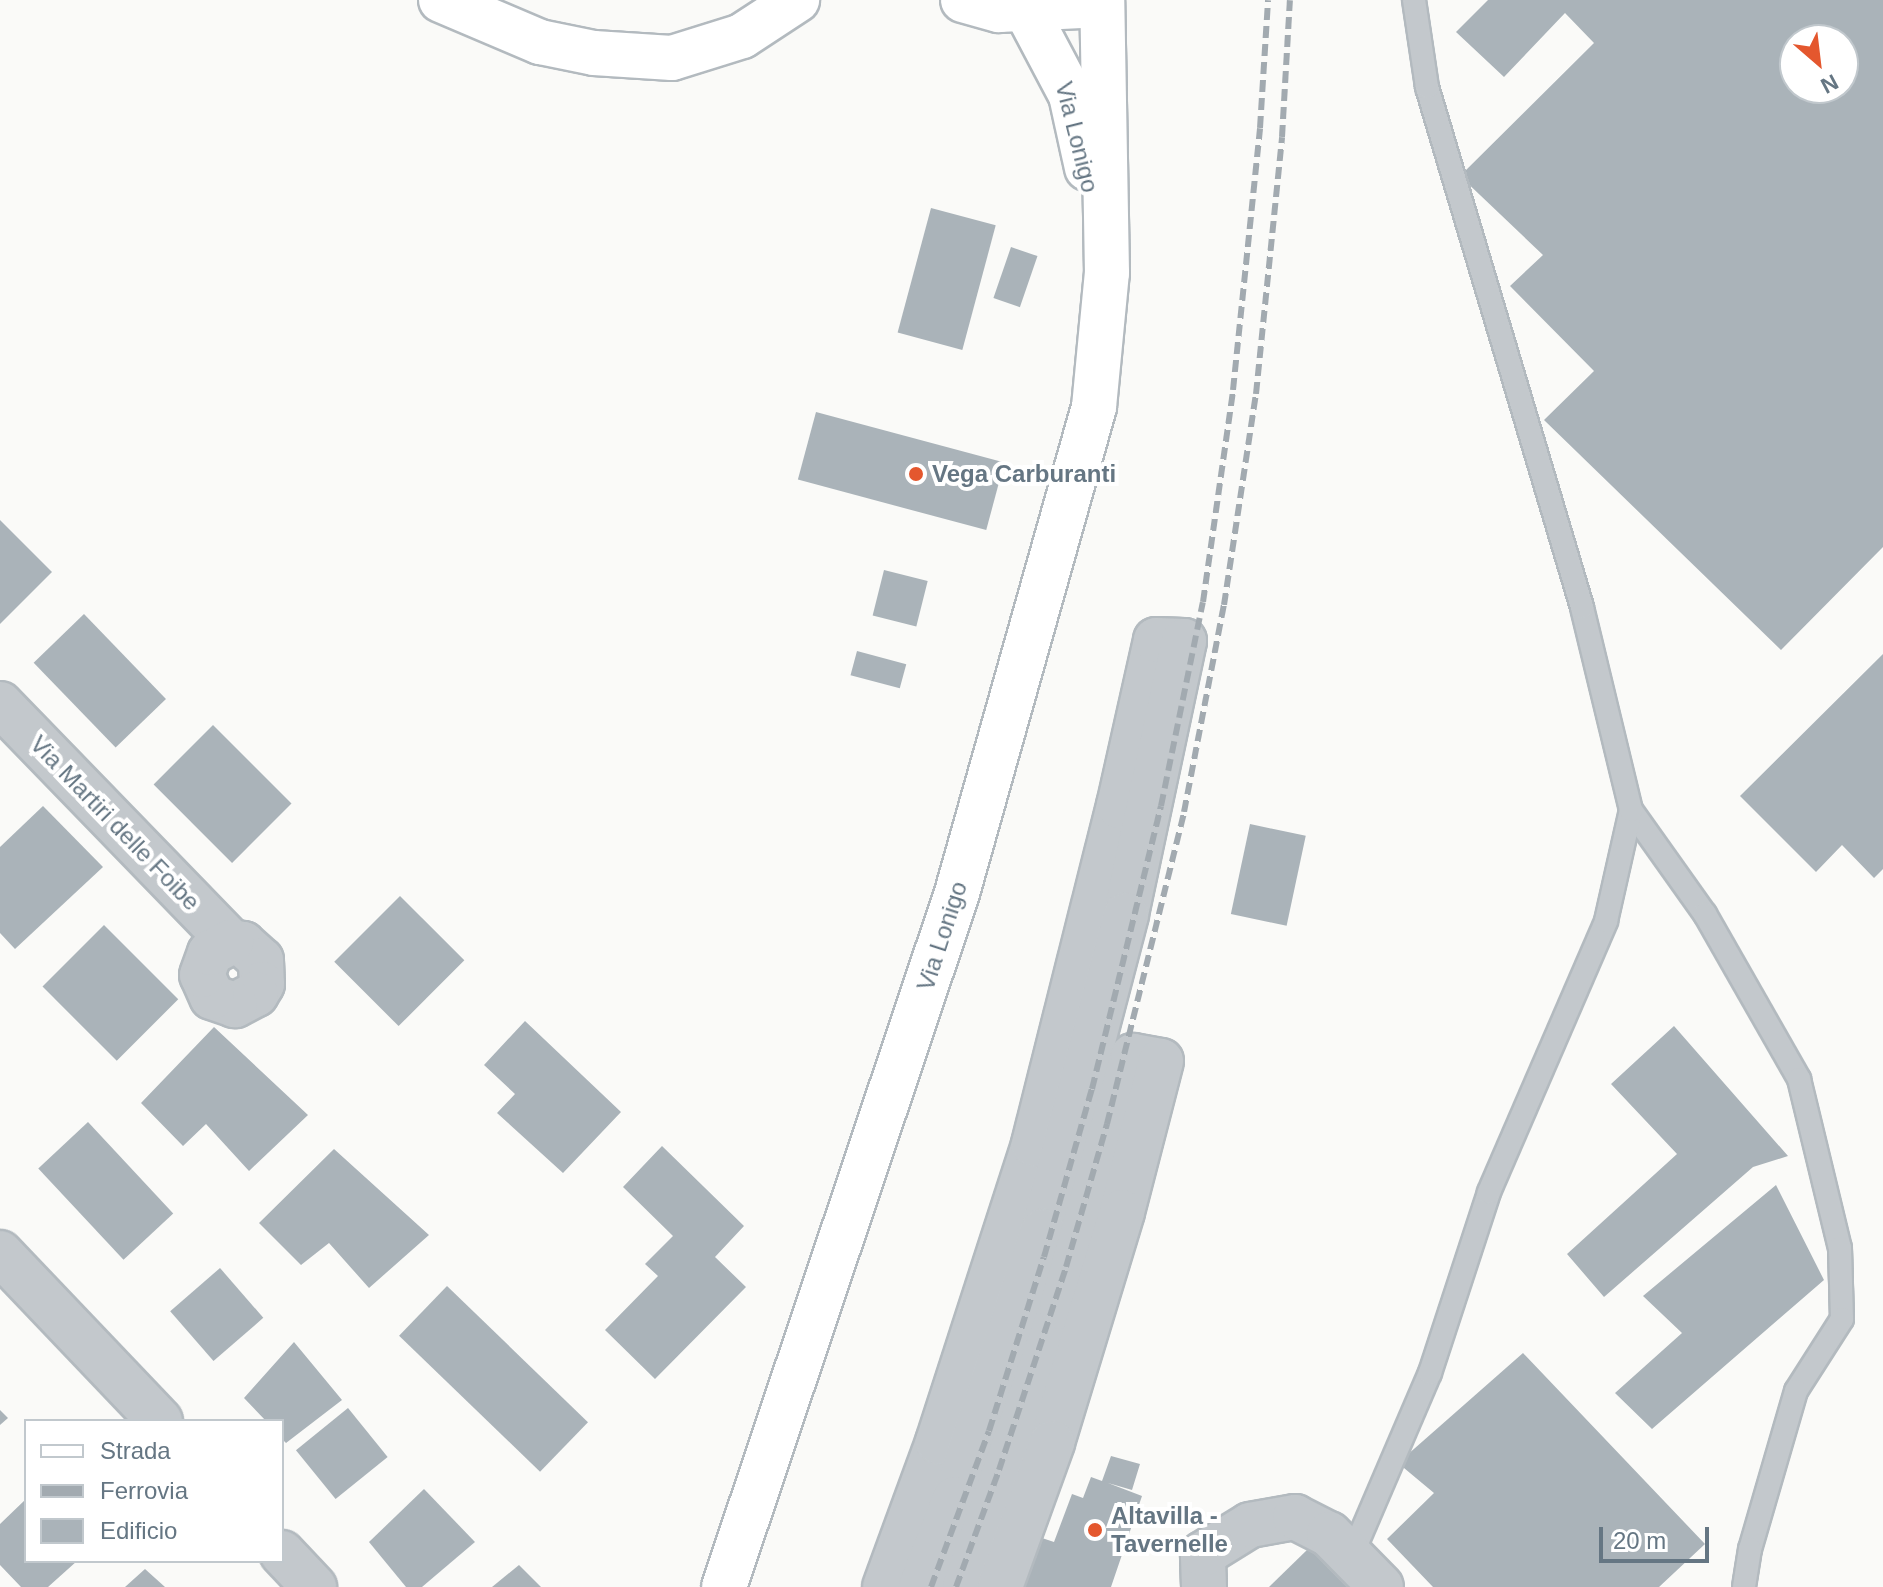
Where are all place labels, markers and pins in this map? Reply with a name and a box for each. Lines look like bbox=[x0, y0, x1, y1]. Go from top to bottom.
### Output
place label: Vega Carburanti bbox=[932, 460, 1116, 488]
marker: Vega Carburanti bbox=[907, 465, 925, 483]
place label: Altavilla - Tavernelle bbox=[1111, 1502, 1228, 1558]
marker: Altavilla - Tavernelle bbox=[1086, 1521, 1104, 1539]

